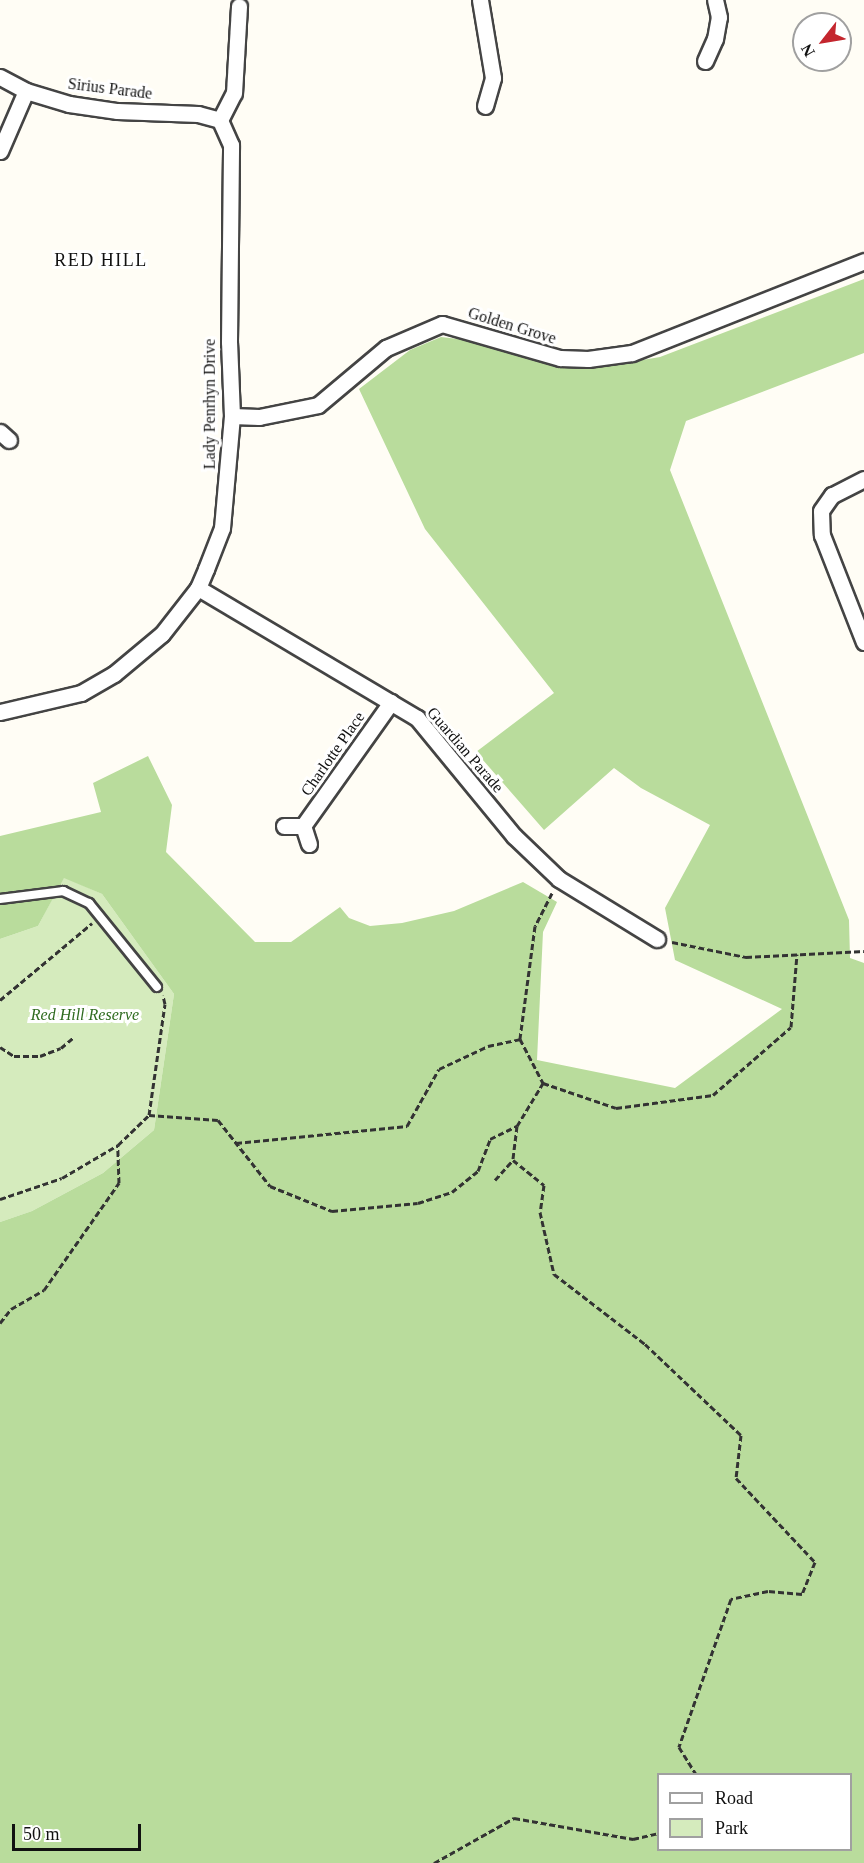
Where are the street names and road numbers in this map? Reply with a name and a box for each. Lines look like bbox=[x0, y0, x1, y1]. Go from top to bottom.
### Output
street label: Sirius Parade bbox=[67, 74, 153, 104]
street label: Golden Grove bbox=[466, 304, 558, 348]
street label: Lady Penrhyn Drive bbox=[200, 339, 220, 469]
street label: Guardian Parade bbox=[423, 703, 507, 797]
street label: Charlotte Place bbox=[297, 708, 369, 800]

